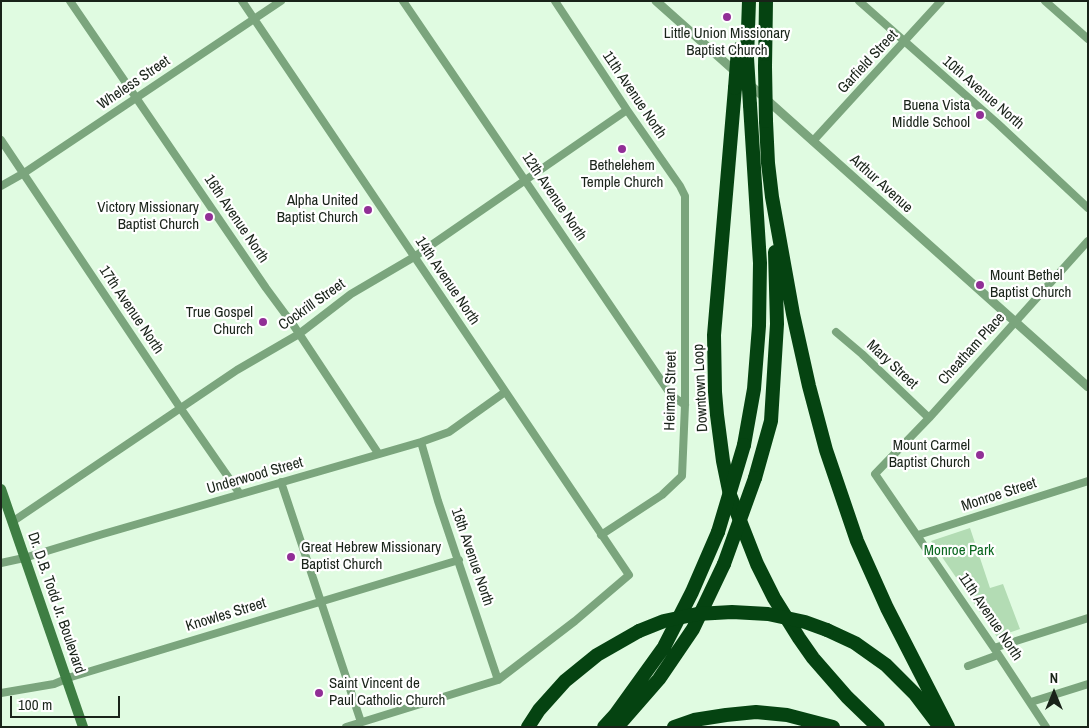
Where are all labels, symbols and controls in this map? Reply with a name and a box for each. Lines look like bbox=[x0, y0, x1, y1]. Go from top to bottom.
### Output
marker: Little Union Missionary Baptist Church bbox=[721, 11, 733, 23]
place label: Little Union Missionary Baptist Church bbox=[664, 25, 790, 60]
street label: Garfield Street bbox=[834, 27, 902, 97]
street label: 11th Avenue North bbox=[598, 48, 670, 142]
street label: Wheless Street bbox=[94, 52, 174, 114]
street label: 10th Avenue North bbox=[938, 53, 1028, 133]
place label: Buena Vista Middle School bbox=[892, 97, 970, 132]
marker: Buena Vista Middle School bbox=[974, 109, 986, 121]
marker: Bethelehem Temple Church bbox=[616, 143, 628, 155]
street label: 12th Avenue North bbox=[518, 150, 590, 244]
street label: Arthur Avenue bbox=[846, 151, 916, 217]
place label: Bethelehem Temple Church bbox=[581, 157, 663, 192]
street label: 16th Avenue North bbox=[200, 172, 272, 266]
place label: Alpha United Baptist Church bbox=[277, 192, 358, 227]
place label: Victory Missionary Baptist Church bbox=[97, 199, 199, 234]
marker: Alpha United Baptist Church bbox=[362, 204, 374, 216]
marker: Victory Missionary Baptist Church bbox=[203, 211, 215, 223]
street label: 14th Avenue North bbox=[411, 234, 483, 328]
street label: 17th Avenue North bbox=[95, 263, 167, 357]
place label: Mount Bethel Baptist Church bbox=[990, 267, 1071, 302]
street label: Cockrill Street bbox=[275, 275, 349, 335]
marker: Mount Bethel Baptist Church bbox=[974, 279, 986, 291]
place label: True Gospel Church bbox=[186, 304, 253, 339]
street label: Cheatham Place bbox=[935, 309, 1009, 389]
marker: True Gospel Church bbox=[257, 316, 269, 328]
street label: Mary Street bbox=[863, 337, 921, 393]
street label: Downtown Loop bbox=[690, 343, 712, 433]
street label: Heiman Street bbox=[661, 351, 681, 431]
place label: Mount Carmel Baptist Church bbox=[889, 437, 970, 472]
marker: Mount Carmel Baptist Church bbox=[974, 449, 986, 461]
street label: Underwood Street bbox=[205, 454, 305, 498]
street label: Monroe Street bbox=[959, 474, 1039, 516]
street label: 16th Avenue North bbox=[447, 506, 497, 608]
street label: Dr. D.B. Todd Jr. Boulevard bbox=[23, 530, 89, 676]
place label: Great Hebrew Missionary Baptist Church bbox=[301, 539, 441, 574]
park label: Monroe Park bbox=[924, 542, 994, 560]
marker: Great Hebrew Missionary Baptist Church bbox=[285, 551, 297, 563]
street label: 11th Avenue North bbox=[954, 570, 1026, 664]
street label: Knowles Street bbox=[184, 594, 268, 636]
north arrow bbox=[1029, 668, 1079, 718]
text: N bbox=[1050, 669, 1058, 687]
place label: Saint Vincent de Paul Catholic Church bbox=[329, 675, 445, 710]
scale bar bbox=[12, 686, 122, 718]
marker: Saint Vincent de Paul Catholic Church bbox=[313, 687, 325, 699]
text: 100 m bbox=[18, 694, 52, 715]

